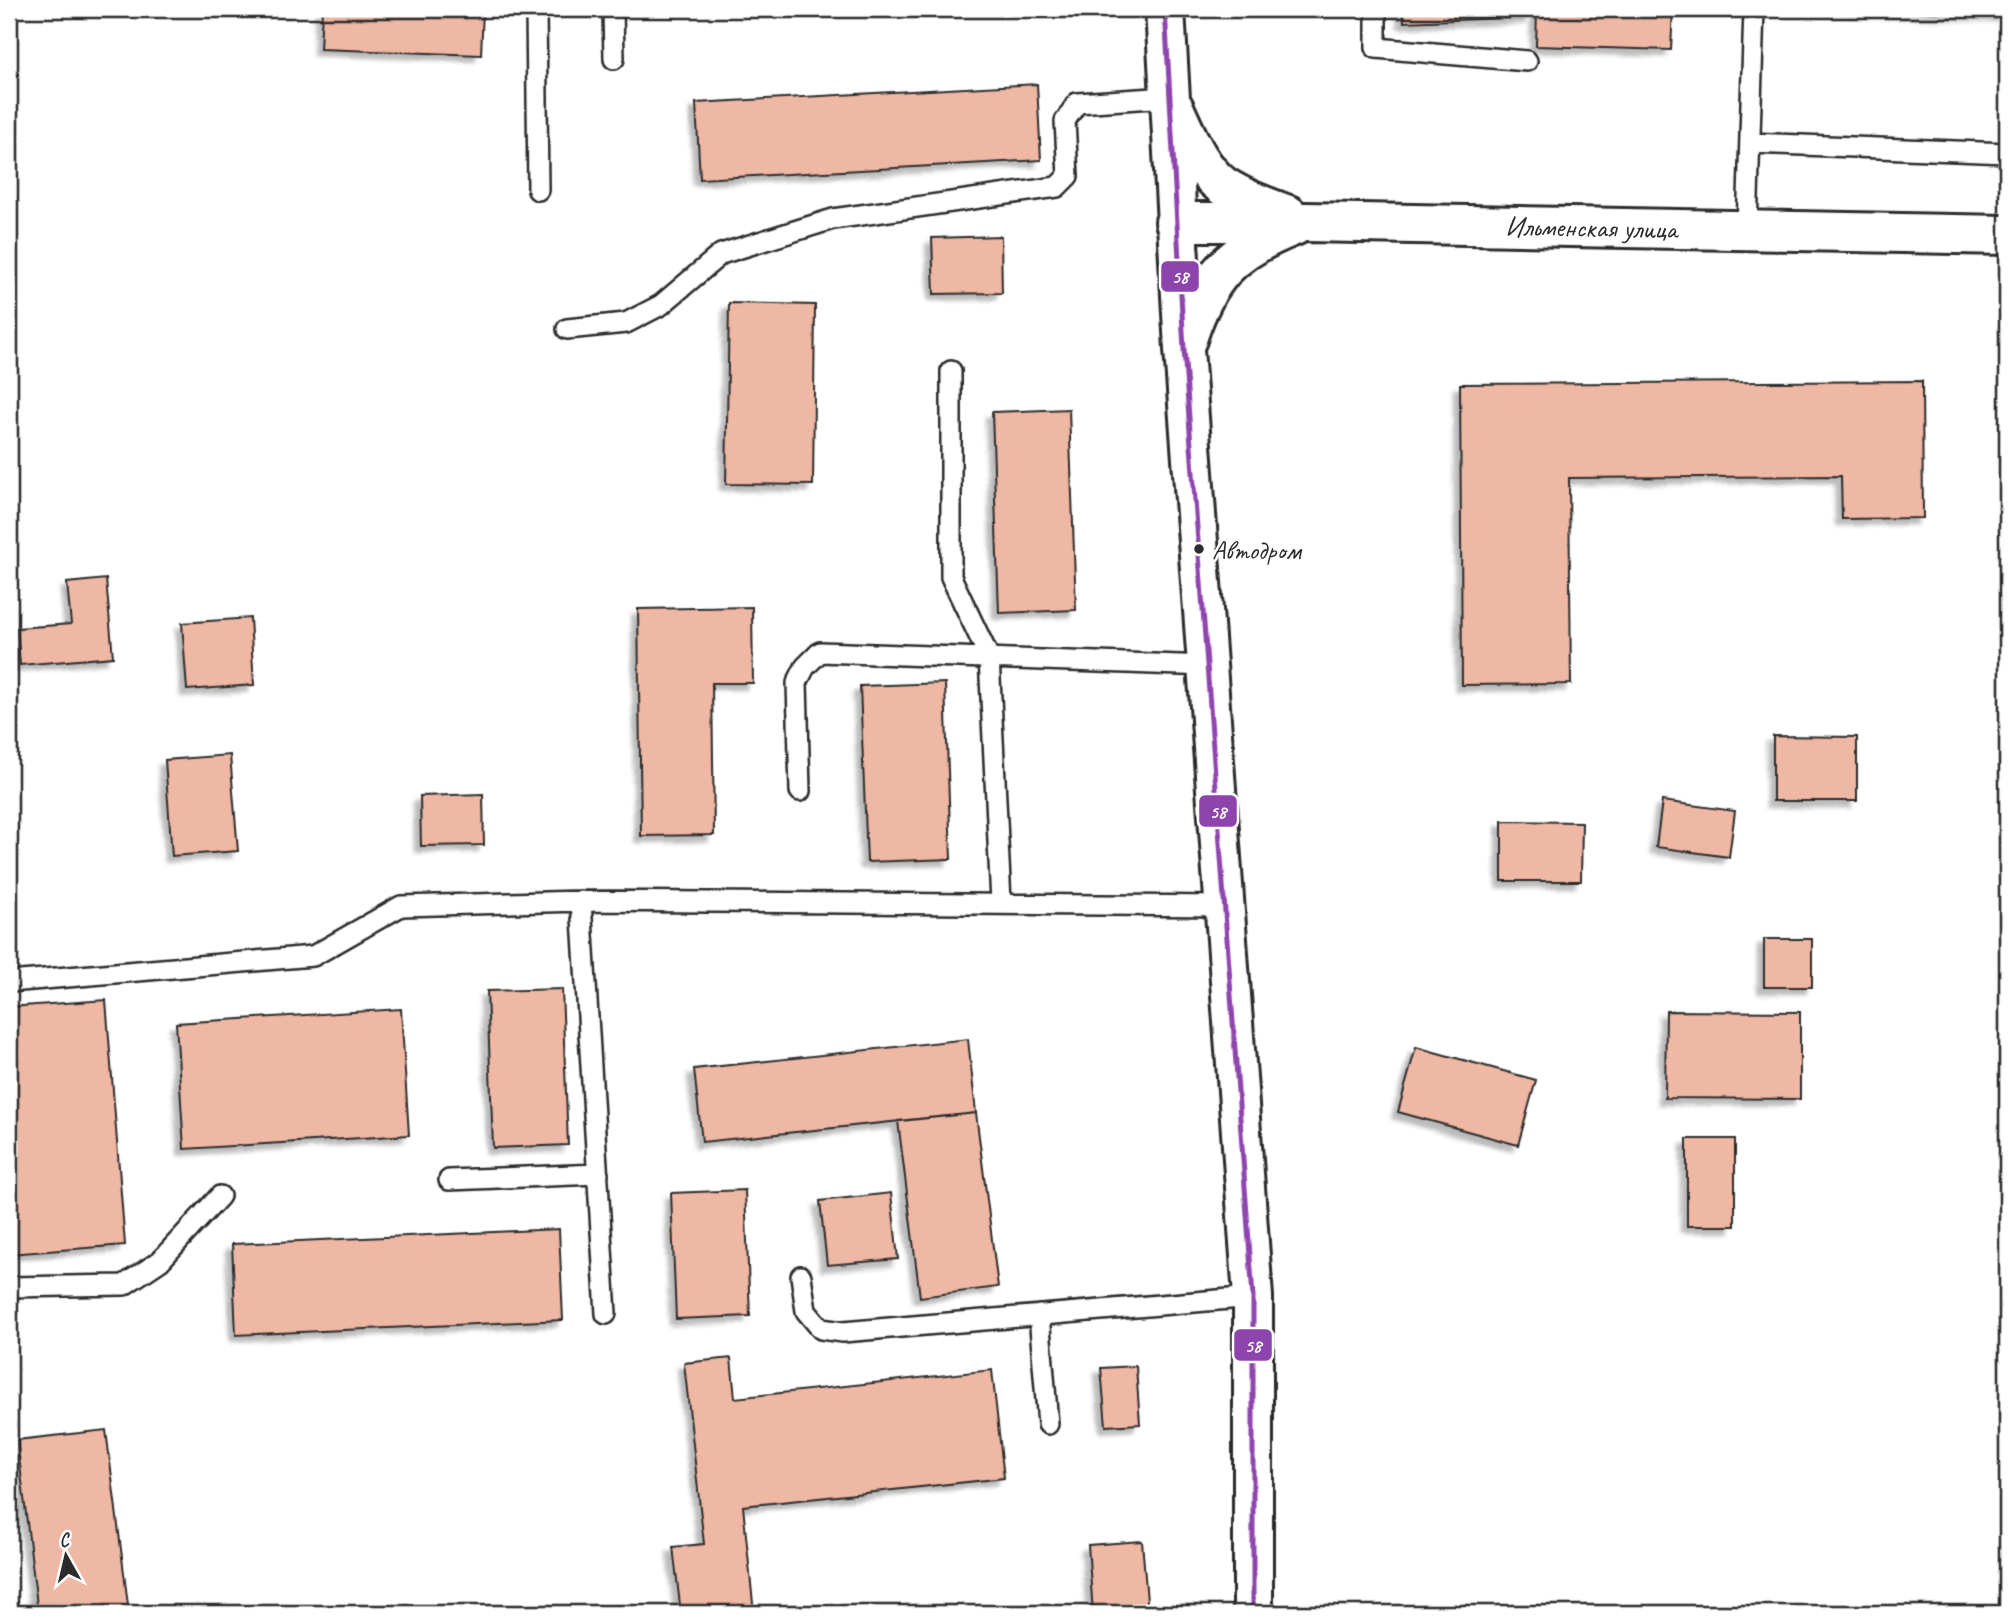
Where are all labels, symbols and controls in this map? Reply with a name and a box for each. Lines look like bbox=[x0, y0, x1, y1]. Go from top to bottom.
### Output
street label: Ильменская улица bbox=[1505, 209, 1680, 247]
line badge: 58 bbox=[1160, 260, 1200, 293]
text: 58 bbox=[1172, 265, 1191, 289]
place label: Автодром bbox=[1212, 534, 1303, 567]
marker: Автодром bbox=[1192, 542, 1206, 556]
line badge: 58 bbox=[1198, 794, 1238, 828]
text: 58 bbox=[1210, 800, 1229, 824]
line badge: 58 bbox=[1233, 1328, 1273, 1362]
text: 58 bbox=[1245, 1334, 1264, 1358]
north arrow bbox=[32, 1520, 102, 1590]
text: С bbox=[57, 1527, 73, 1553]

